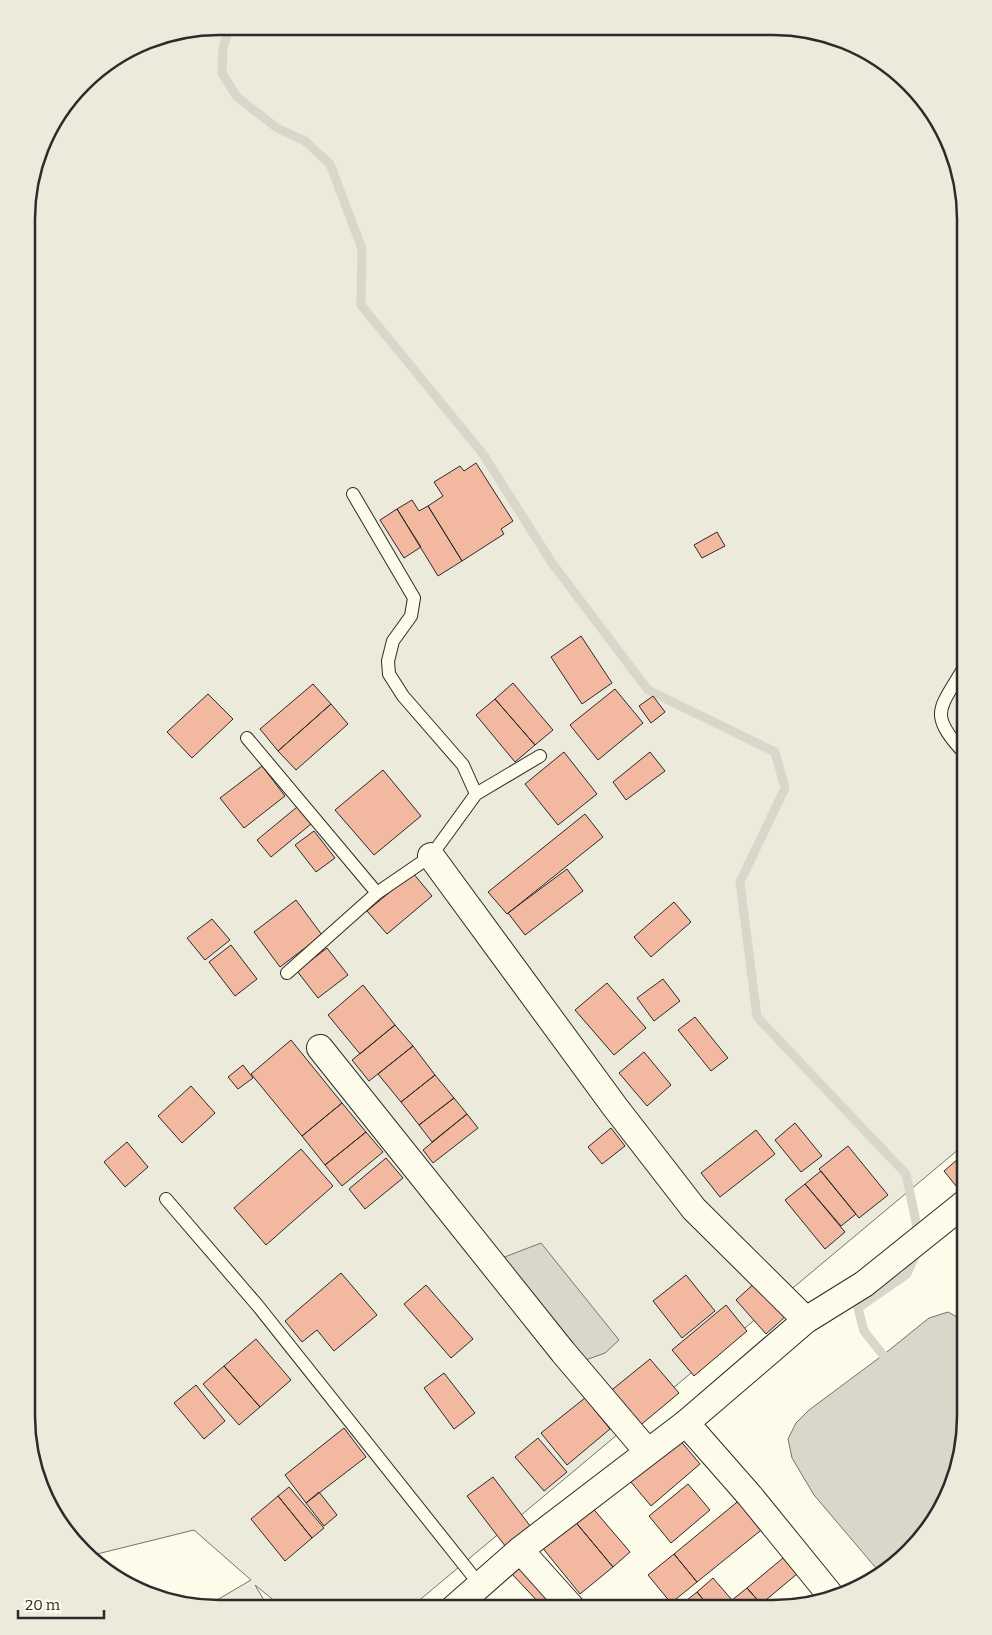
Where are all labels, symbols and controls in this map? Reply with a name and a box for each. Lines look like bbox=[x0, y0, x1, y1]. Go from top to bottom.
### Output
scale bar bbox=[18, 1588, 104, 1620]
text: 20 m bbox=[25, 1596, 61, 1614]

